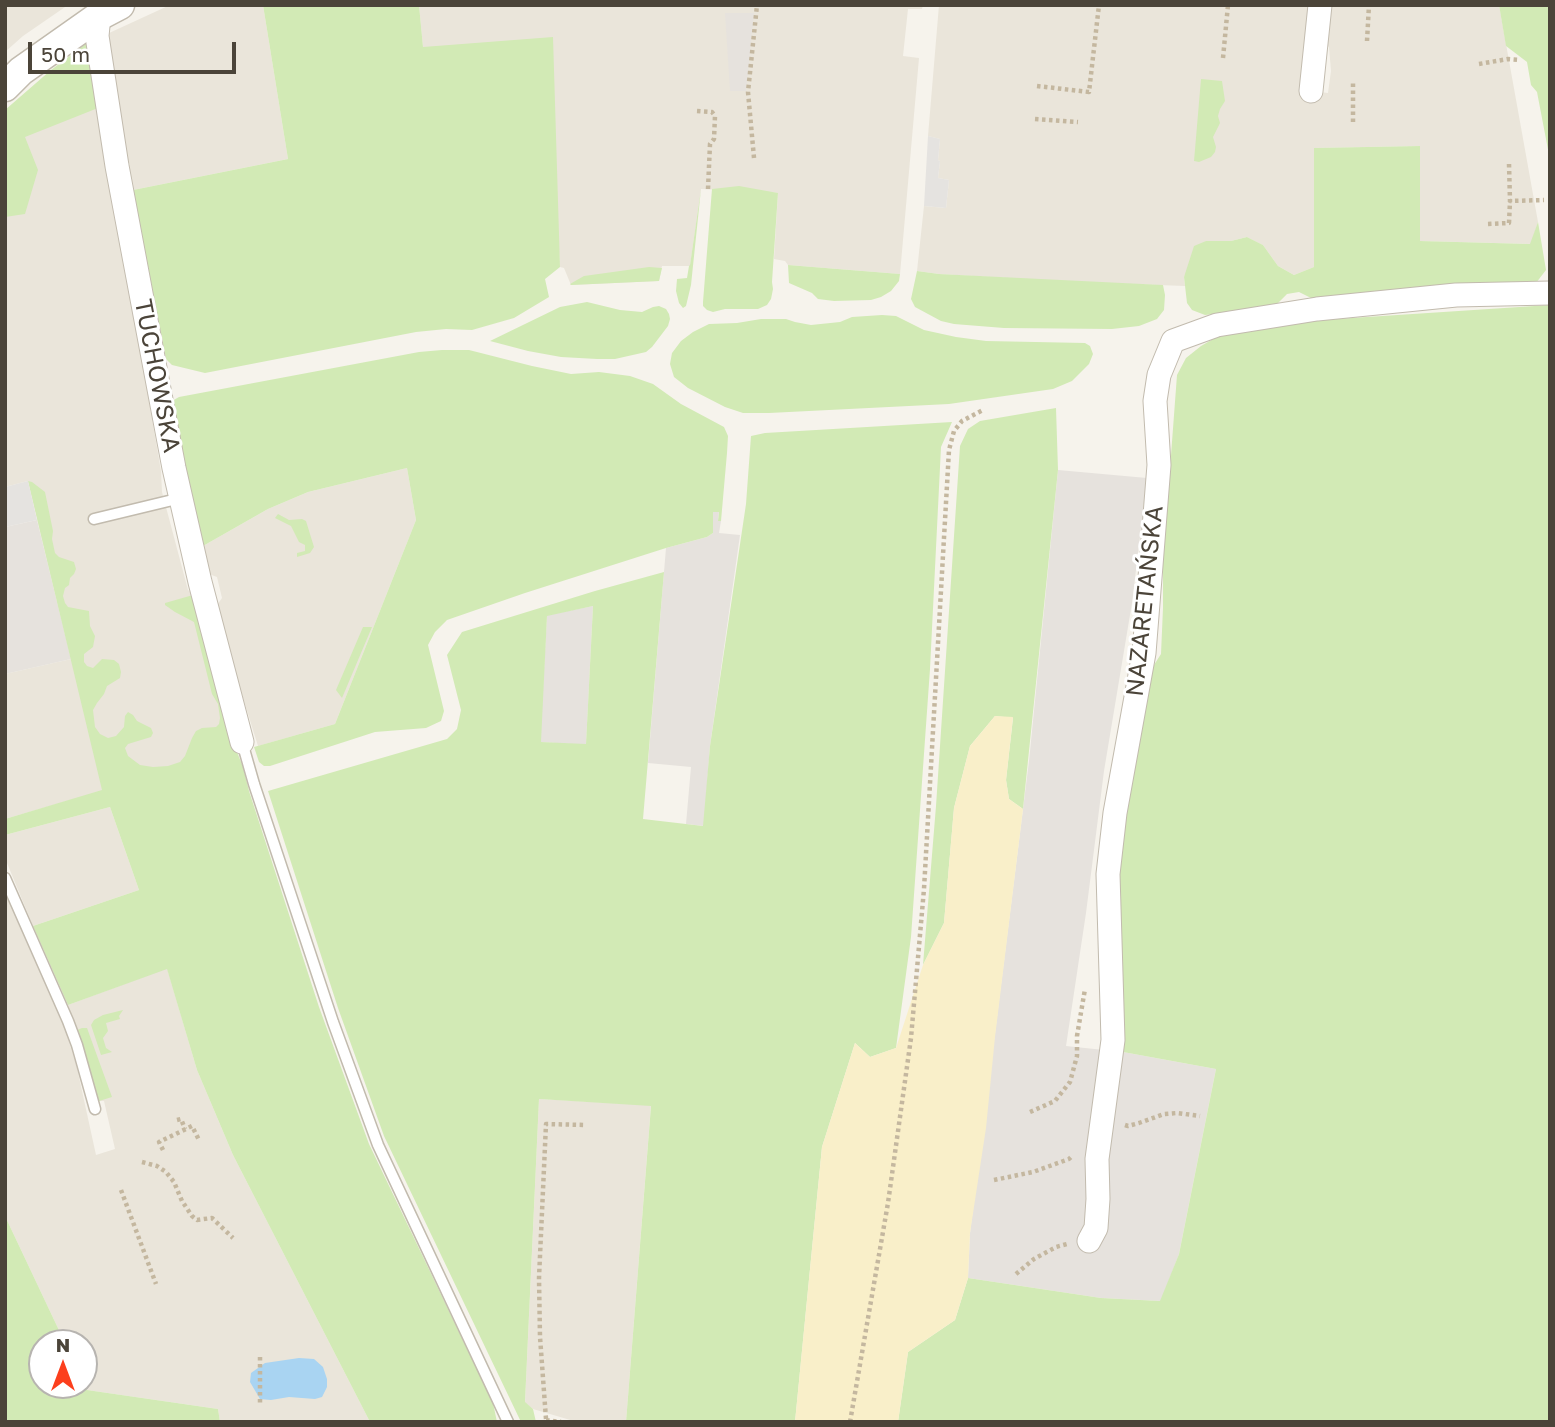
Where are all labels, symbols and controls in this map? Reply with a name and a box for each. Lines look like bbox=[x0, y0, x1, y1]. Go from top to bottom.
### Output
scale bar bbox=[32, 28, 240, 72]
text: 50 m bbox=[41, 41, 90, 67]
street label: TUCHOWSKA bbox=[128, 297, 186, 455]
street label: NAZARETAŃSKA bbox=[1121, 504, 1169, 698]
north arrow bbox=[28, 1329, 98, 1399]
text: N bbox=[56, 1333, 70, 1356]

